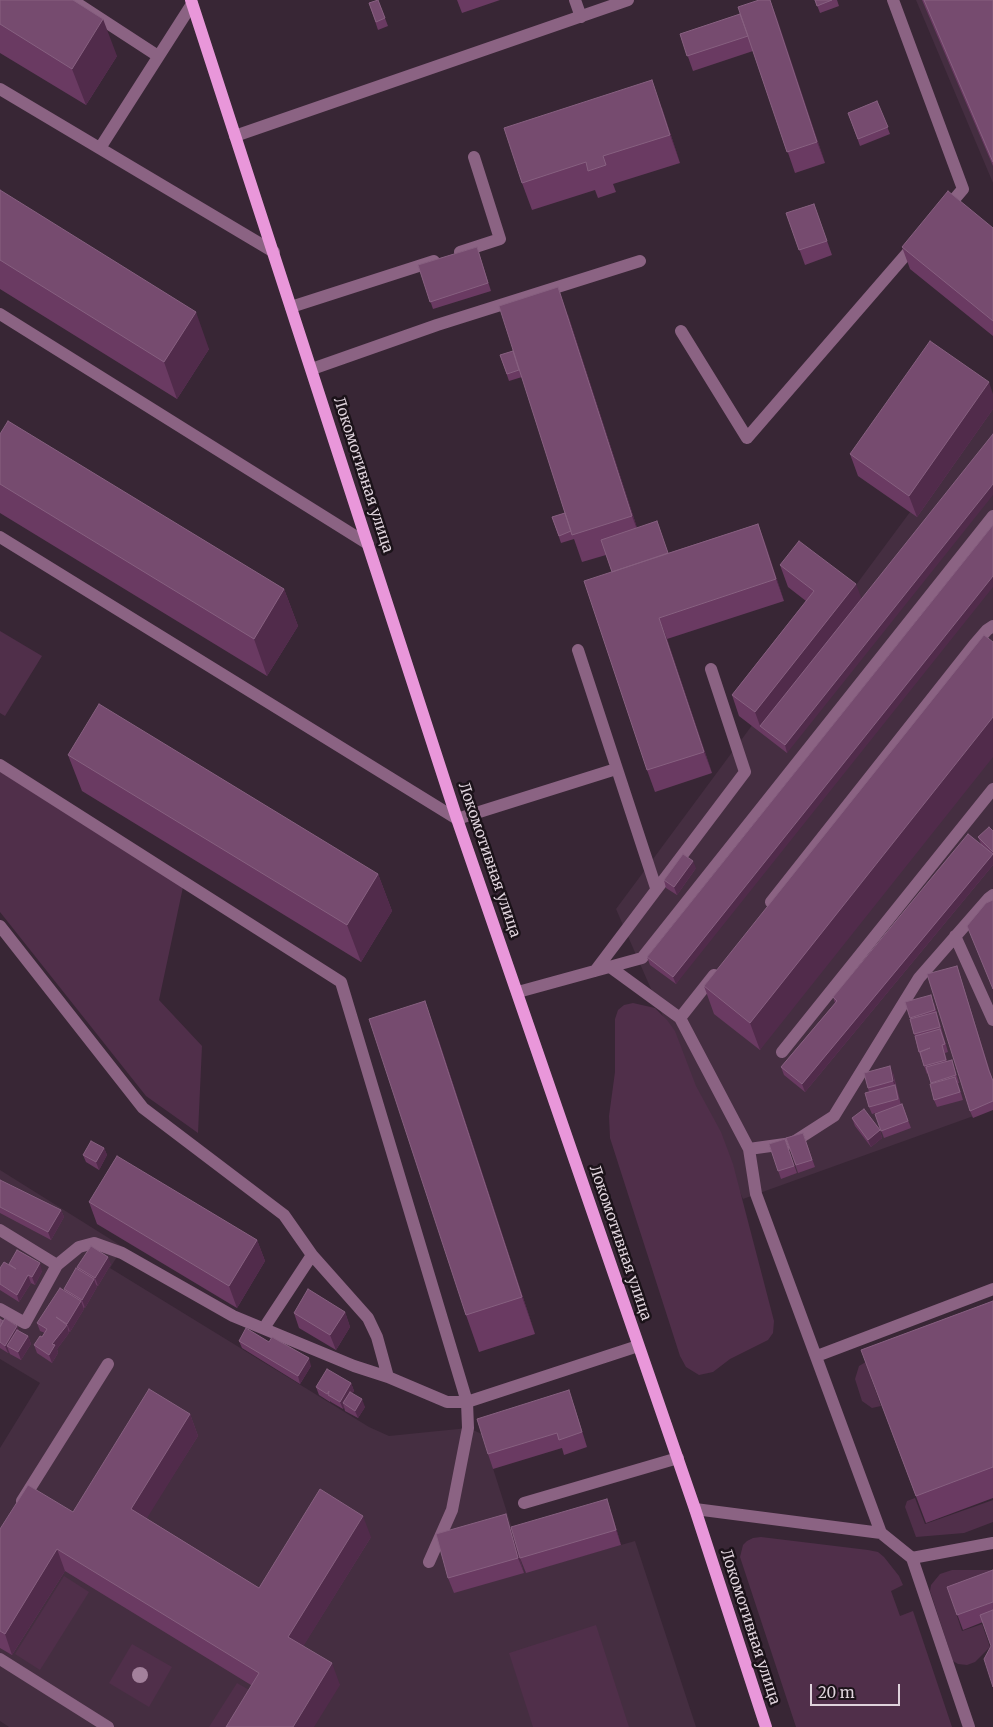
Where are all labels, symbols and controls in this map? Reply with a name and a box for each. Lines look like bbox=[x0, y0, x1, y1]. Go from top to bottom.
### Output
street label: Локомотивная улица bbox=[329, 395, 397, 555]
street label: Локомотивная улица bbox=[454, 780, 524, 940]
street label: Локомотивная улица bbox=[585, 1163, 655, 1323]
street label: Локомотивная улица bbox=[716, 1547, 784, 1707]
scale bar bbox=[813, 1674, 903, 1706]
text: 20 m bbox=[818, 1683, 855, 1702]

